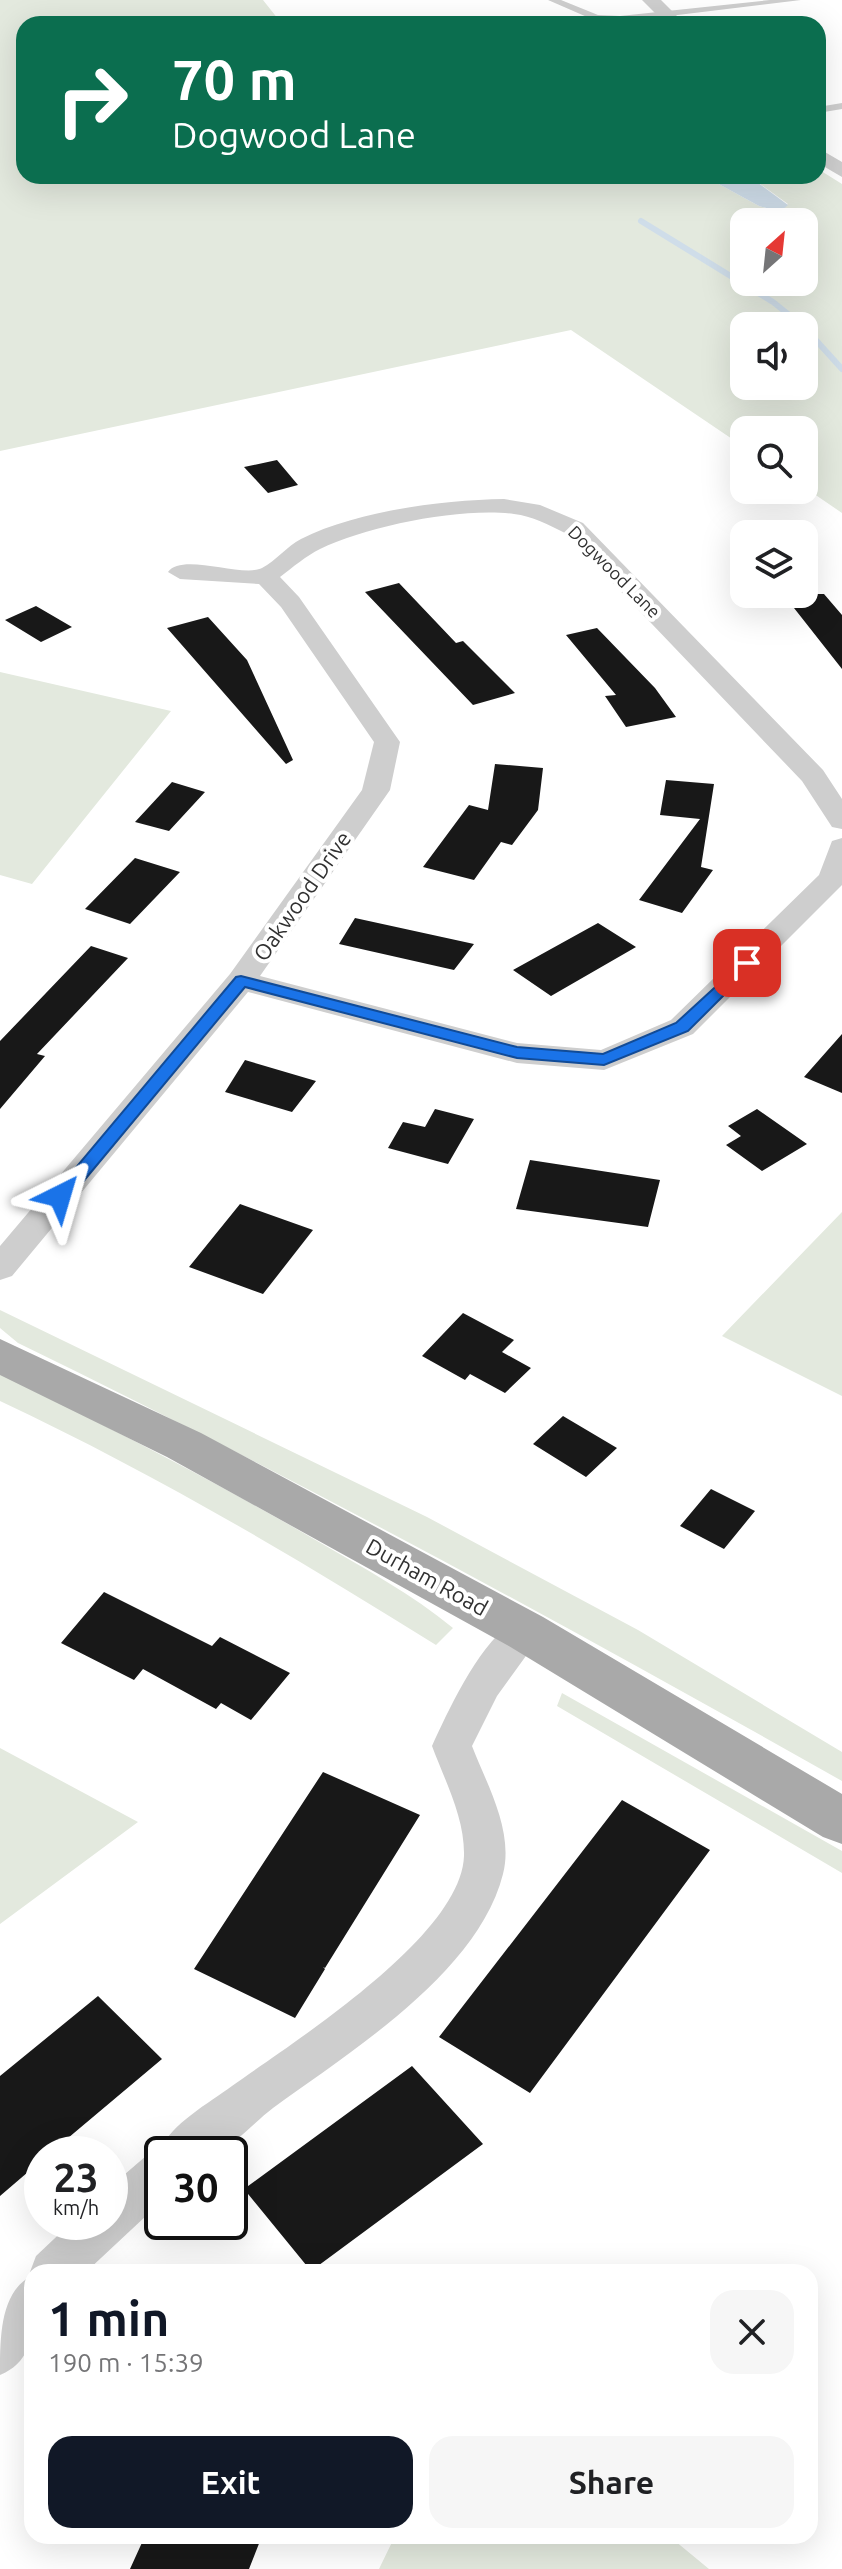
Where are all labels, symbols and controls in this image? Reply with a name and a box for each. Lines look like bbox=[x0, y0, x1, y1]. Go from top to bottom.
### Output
icon: right bbox=[40, 48, 144, 152]
text: 70 m bbox=[172, 48, 297, 111]
text: Dogwood Lane bbox=[172, 114, 416, 155]
north arrow bbox=[730, 208, 818, 296]
map controls bbox=[730, 208, 818, 608]
button: sound bbox=[730, 312, 818, 400]
button: search bbox=[730, 416, 818, 504]
button: layers bbox=[730, 520, 818, 608]
street label: Dogwood Lane bbox=[565, 521, 665, 621]
street label: Oakwood Drive bbox=[248, 826, 355, 965]
pin bbox=[713, 929, 781, 997]
icon: arrive bbox=[725, 941, 769, 985]
position arrow bbox=[18, 1154, 102, 1238]
street label: Durham Road bbox=[362, 1533, 492, 1620]
speed limit sign: 30 bbox=[144, 2136, 248, 2240]
text: 23 bbox=[53, 2155, 99, 2200]
text: km/h bbox=[53, 2196, 99, 2219]
button: close bbox=[710, 2290, 794, 2374]
text: 1 min bbox=[48, 2291, 169, 2345]
text: 190 m · 15:39 bbox=[48, 2348, 204, 2377]
button: Exit bbox=[48, 2436, 413, 2528]
button: Share bbox=[429, 2436, 794, 2528]

